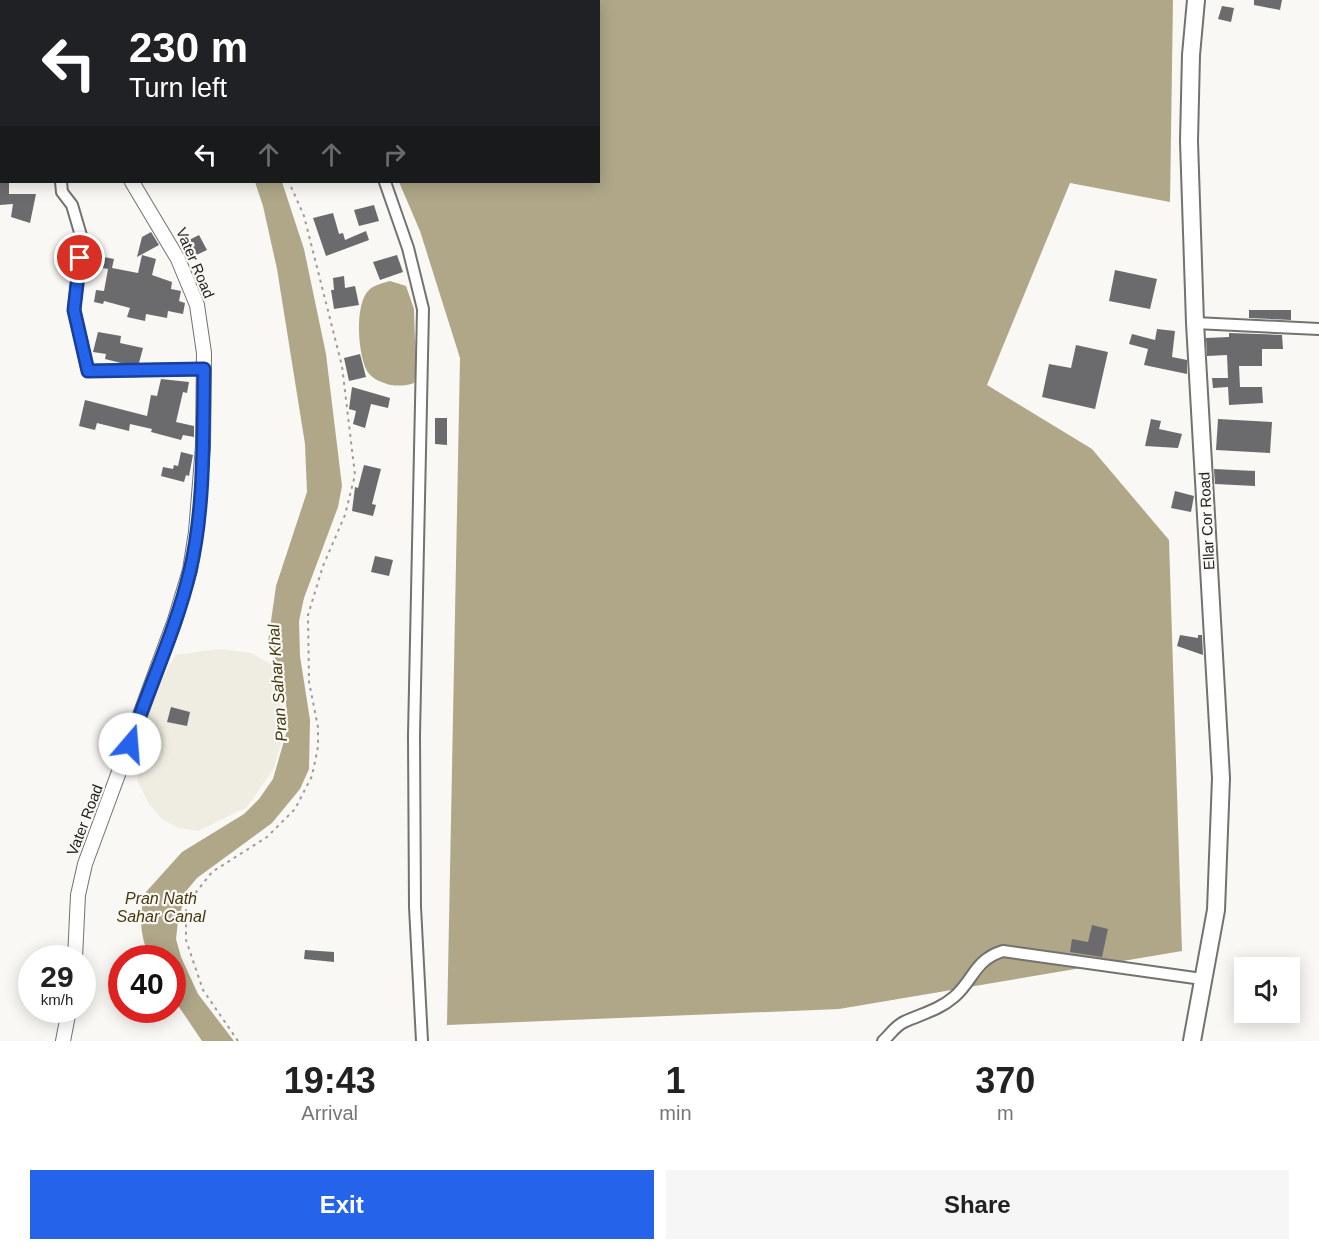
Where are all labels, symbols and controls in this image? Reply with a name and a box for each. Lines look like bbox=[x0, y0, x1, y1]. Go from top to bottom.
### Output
icon: left bbox=[30, 24, 108, 102]
text: 230 m bbox=[129, 24, 248, 71]
text: Turn left bbox=[129, 73, 227, 103]
icon: left bbox=[189, 138, 222, 171]
icon: ahead bbox=[252, 138, 285, 171]
icon: ahead bbox=[315, 138, 348, 171]
icon: right bbox=[378, 138, 411, 171]
street label: Vater Road bbox=[173, 225, 218, 301]
pin bbox=[54, 232, 105, 283]
icon: arrive bbox=[63, 241, 96, 274]
street label: Ellar Cor Road bbox=[1195, 471, 1218, 571]
water label: Pran Sahar Khal bbox=[265, 623, 290, 742]
position arrow bbox=[98, 712, 162, 776]
street label: Vater Road bbox=[63, 782, 106, 858]
water label: Pran Nath Sahar Canal bbox=[117, 890, 206, 925]
speed limit sign: 40 bbox=[108, 945, 186, 1023]
map controls bbox=[1234, 957, 1300, 1023]
button: sound bbox=[1234, 957, 1300, 1023]
text: 29 bbox=[40, 960, 74, 993]
text: km/h bbox=[41, 991, 73, 1008]
text: 19:43 bbox=[284, 1060, 376, 1101]
text: 1 bbox=[665, 1060, 685, 1101]
text: 370 bbox=[975, 1060, 1035, 1101]
text: Arrival bbox=[301, 1102, 358, 1124]
text: min bbox=[659, 1102, 692, 1124]
text: m bbox=[997, 1102, 1014, 1124]
button: Exit bbox=[30, 1170, 654, 1239]
button: Share bbox=[666, 1170, 1289, 1239]

